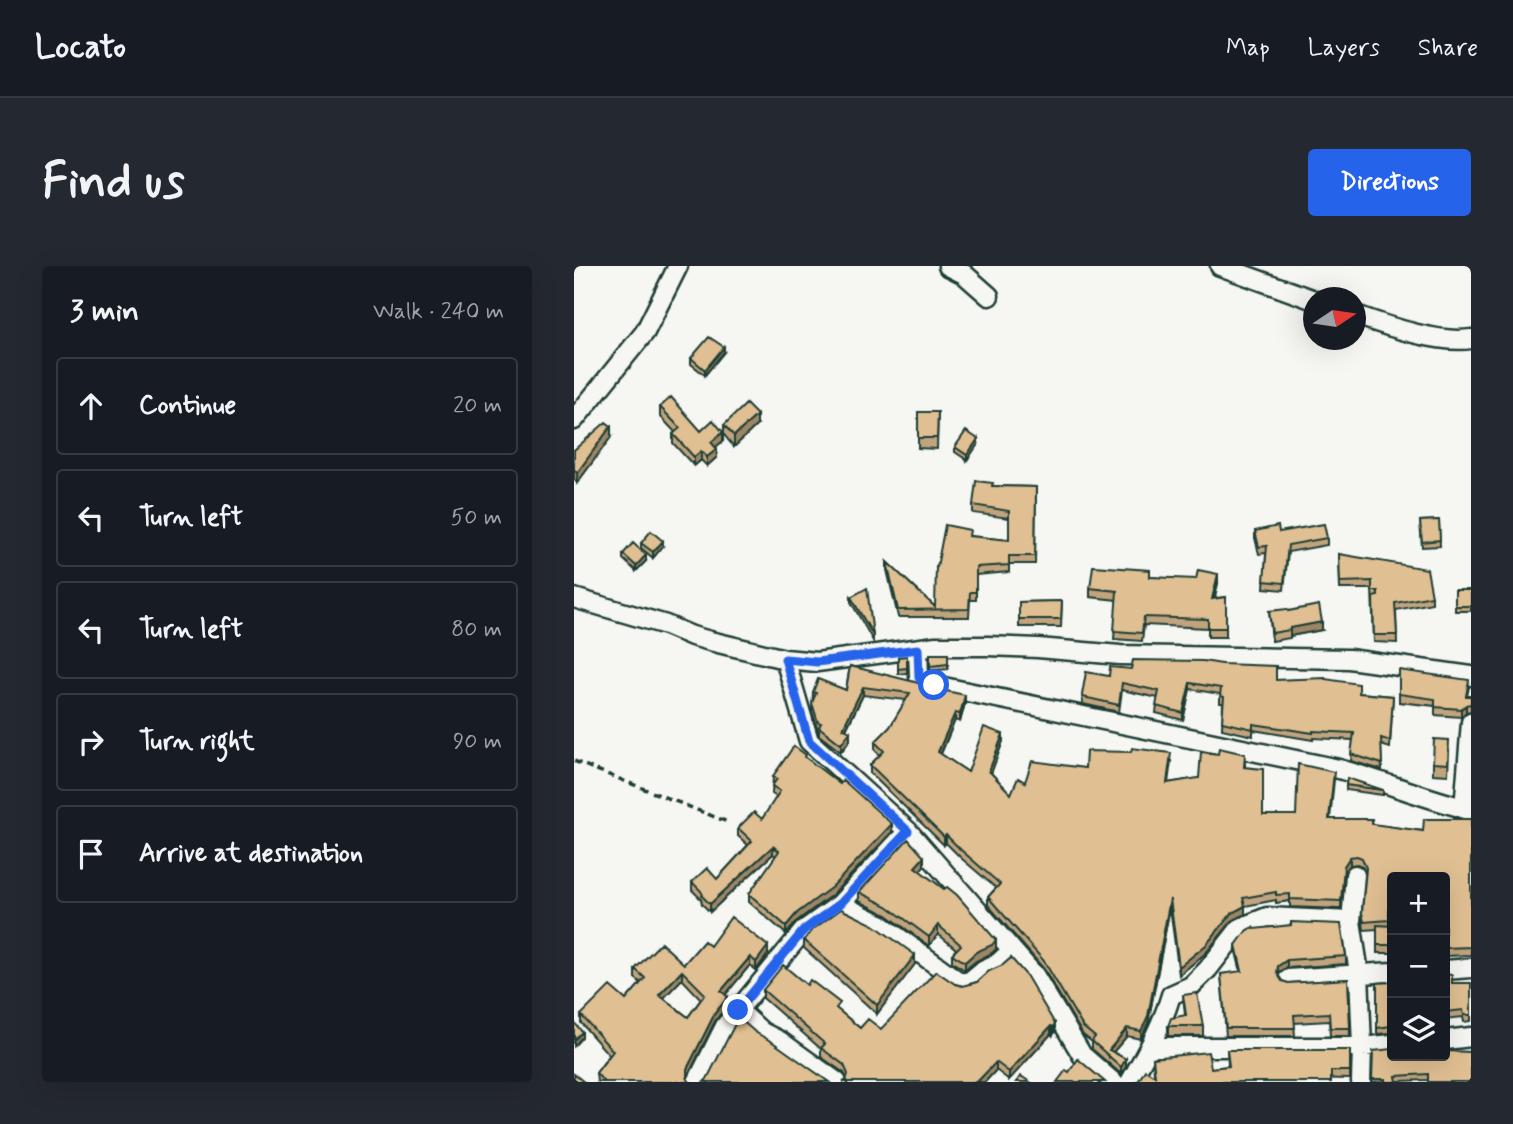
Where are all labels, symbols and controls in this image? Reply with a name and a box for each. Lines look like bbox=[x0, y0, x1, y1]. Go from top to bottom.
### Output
text: Locato bbox=[35, 26, 126, 70]
text: Map bbox=[1226, 33, 1270, 64]
text: Layers bbox=[1308, 33, 1380, 64]
text: Share bbox=[1418, 33, 1478, 64]
button: Directions bbox=[1308, 149, 1471, 216]
text: Find us bbox=[42, 150, 185, 215]
north arrow bbox=[1303, 287, 1366, 350]
text: 3 min bbox=[70, 292, 139, 331]
text: Walk · 240 m bbox=[373, 297, 504, 327]
icon: ahead bbox=[72, 387, 110, 425]
text: Continue bbox=[139, 389, 236, 423]
text: 20 m bbox=[453, 391, 502, 421]
icon: left bbox=[72, 499, 110, 537]
text: Turn left bbox=[139, 501, 243, 535]
text: 50 m bbox=[451, 503, 502, 533]
icon: left bbox=[72, 611, 110, 649]
text: Turn left bbox=[139, 613, 243, 647]
text: 80 m bbox=[451, 615, 502, 645]
route start bbox=[918, 669, 949, 700]
icon: right bbox=[72, 723, 110, 761]
text: Turn right bbox=[139, 725, 255, 759]
text: 90 m bbox=[453, 727, 502, 757]
icon: arrive bbox=[72, 835, 110, 873]
text: Arrive at destination bbox=[139, 837, 363, 871]
map controls bbox=[1387, 872, 1450, 1061]
button: + bbox=[1387, 872, 1450, 935]
button: − bbox=[1387, 935, 1450, 998]
route end bbox=[722, 994, 753, 1025]
button: layers bbox=[1387, 998, 1450, 1061]

